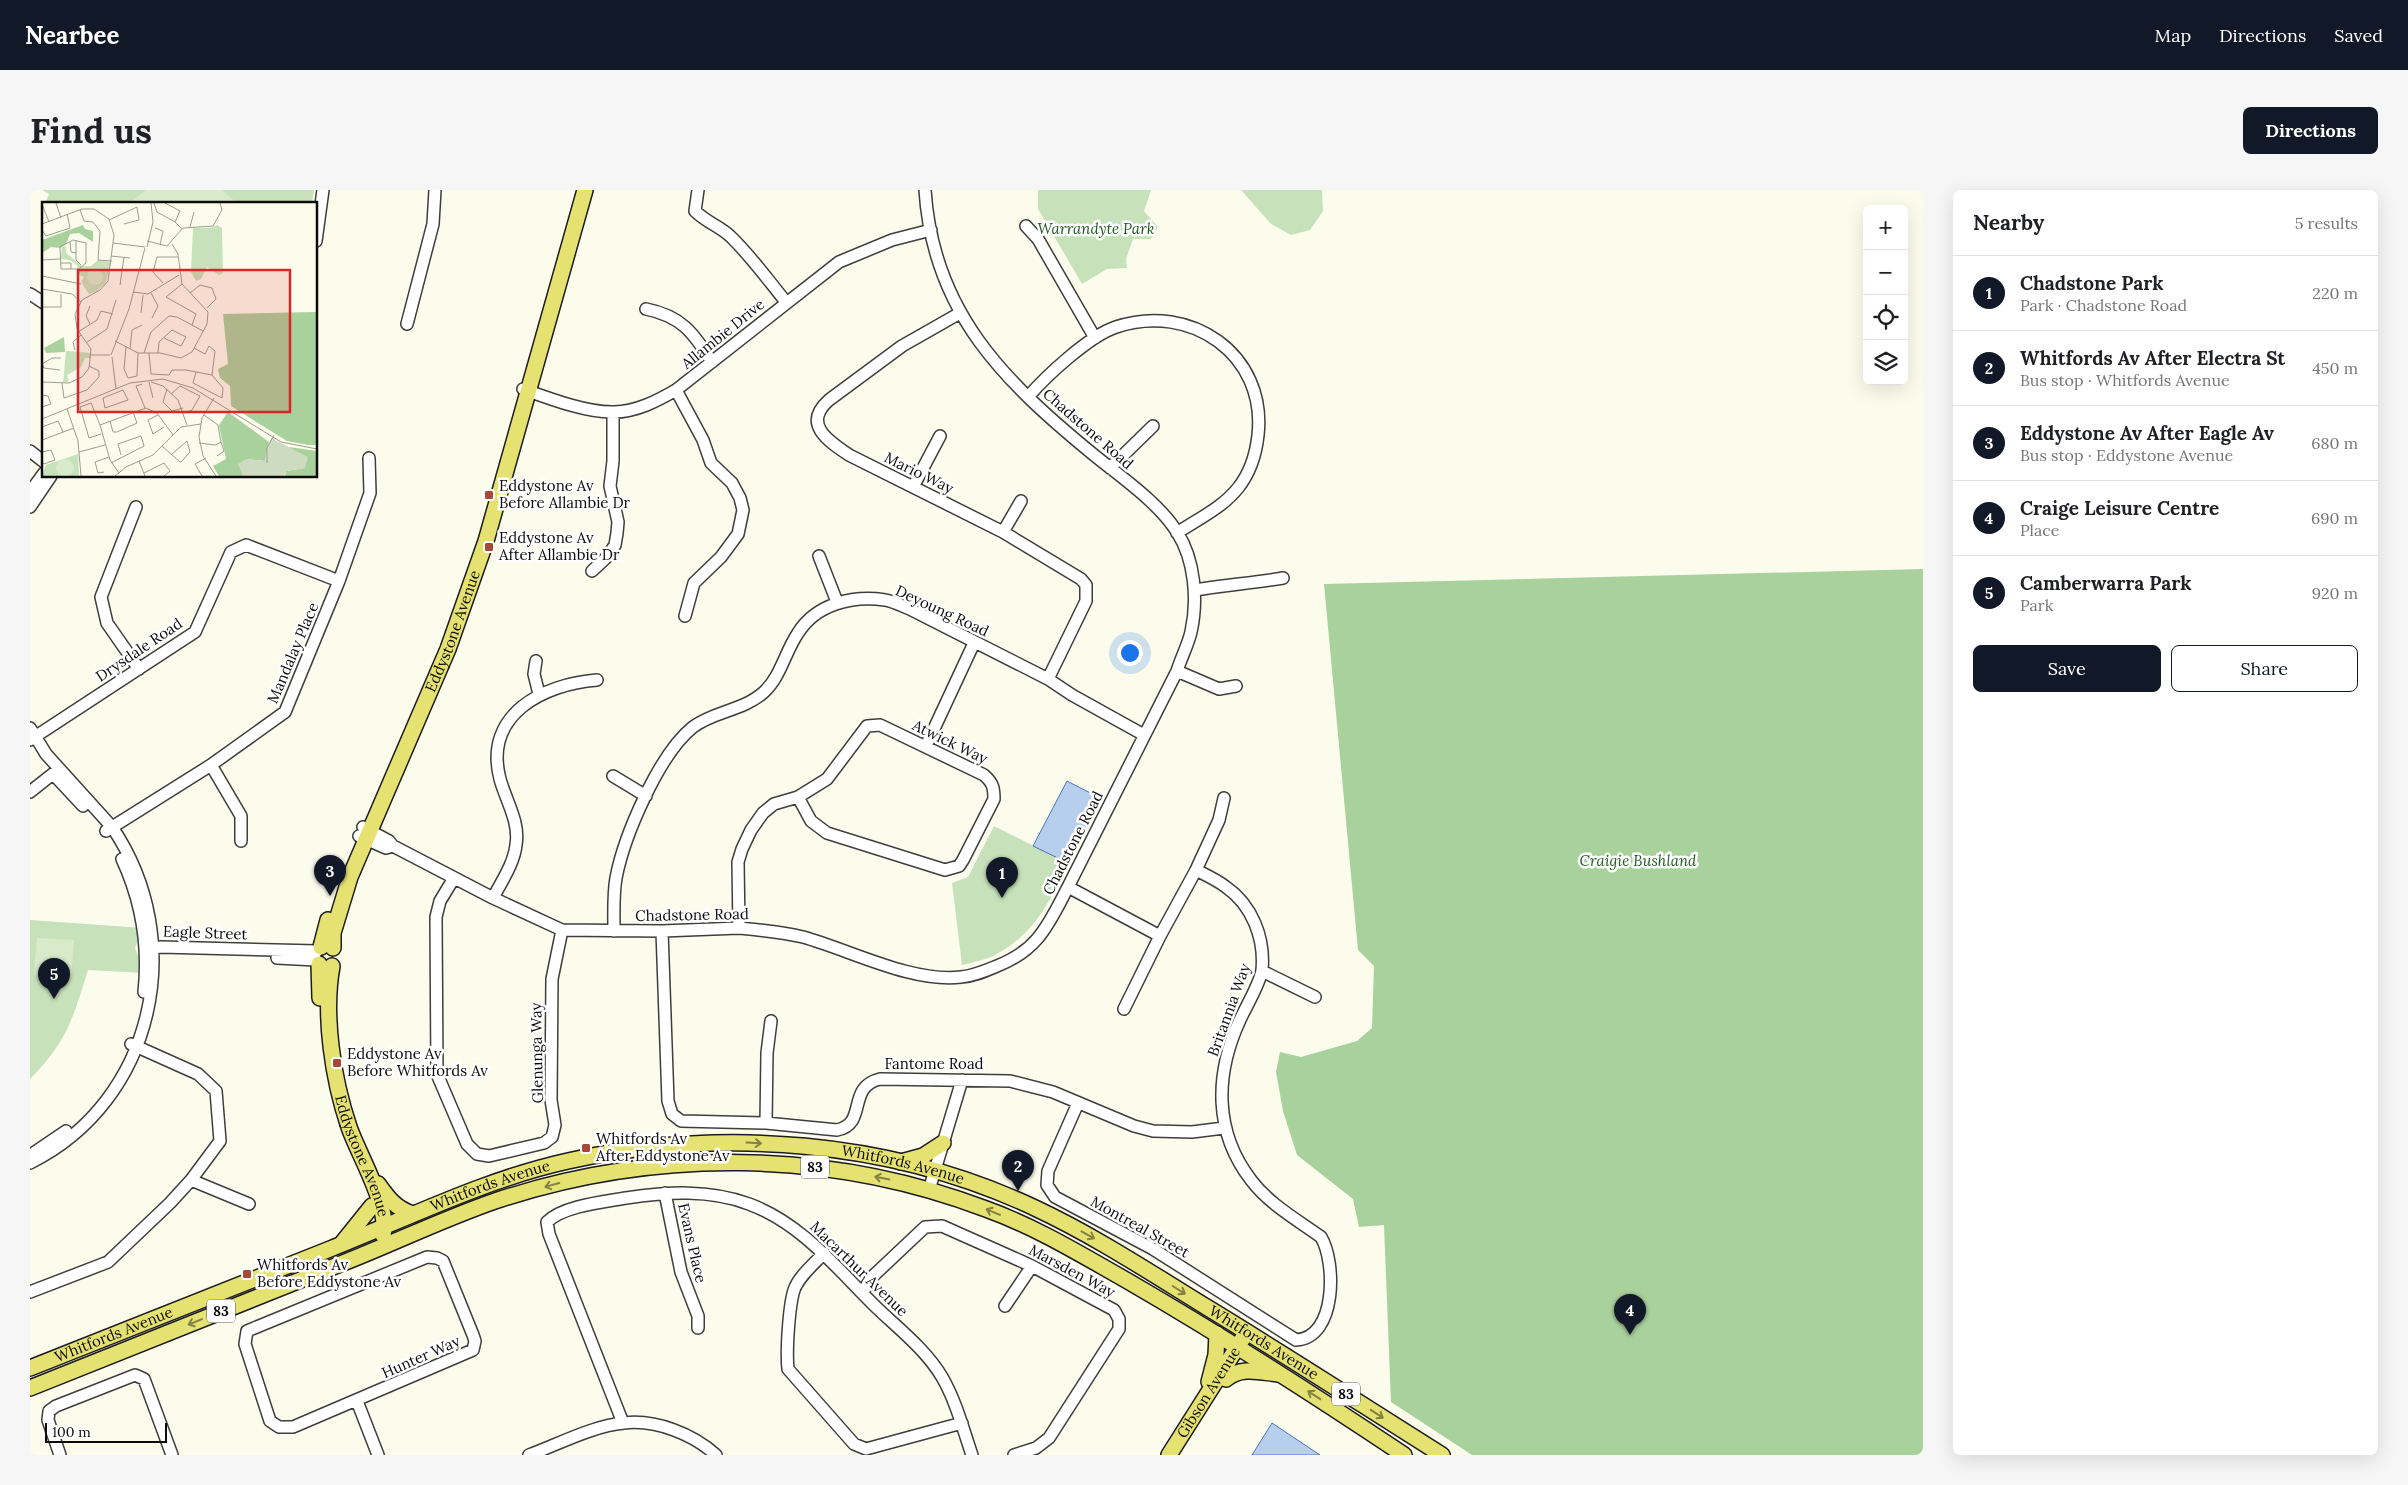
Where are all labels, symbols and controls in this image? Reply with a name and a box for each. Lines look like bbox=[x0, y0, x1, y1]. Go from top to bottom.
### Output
text: Nearbee bbox=[25, 20, 119, 51]
text: Map bbox=[2155, 24, 2191, 47]
text: Directions bbox=[2219, 24, 2306, 47]
text: Saved bbox=[2334, 24, 2383, 47]
button: Directions bbox=[2243, 107, 2378, 154]
text: Find us bbox=[30, 108, 152, 153]
inset map bbox=[42, 202, 318, 478]
map controls bbox=[1863, 205, 1908, 385]
button: + bbox=[1863, 205, 1908, 250]
text: Nearby bbox=[1973, 209, 2044, 236]
text: 5 results bbox=[2295, 213, 2358, 233]
park label: Warrandyte Park bbox=[1037, 219, 1155, 238]
button: − bbox=[1863, 250, 1908, 295]
text: Chadstone Park bbox=[2020, 271, 2163, 295]
text: 1 bbox=[1986, 283, 1992, 303]
text: 220 m bbox=[2312, 283, 2358, 303]
street label: Allambie Drive bbox=[677, 294, 768, 373]
button: locate bbox=[1863, 295, 1908, 340]
text: Park · Chadstone Road bbox=[2020, 295, 2187, 315]
button: layers bbox=[1863, 340, 1908, 385]
text: Whitfords Av After Electra St bbox=[2020, 346, 2285, 370]
text: 2 bbox=[1985, 358, 1993, 378]
text: 450 m bbox=[2312, 358, 2358, 378]
text: Bus stop · Whitfords Avenue bbox=[2020, 370, 2230, 390]
street label: Chadstone Road bbox=[1039, 384, 1137, 473]
text: Eddystone Av After Eagle Av bbox=[2020, 421, 2274, 445]
text: 3 bbox=[1985, 433, 1993, 453]
text: 680 m bbox=[2311, 433, 2358, 453]
text: Bus stop · Eddystone Avenue bbox=[2020, 445, 2233, 465]
street label: Mario Way bbox=[881, 448, 957, 498]
place label: Eddystone Av Before Allambie Dr bbox=[499, 476, 631, 512]
marker: Eddystone Av Before Allambie Dr bbox=[483, 489, 495, 501]
text: Craige Leisure Centre bbox=[2020, 496, 2219, 520]
text: 4 bbox=[1985, 508, 1993, 528]
text: 690 m bbox=[2311, 508, 2358, 528]
text: Place bbox=[2020, 520, 2059, 540]
place label: Eddystone Av After Allambie Dr bbox=[498, 528, 620, 564]
marker: Eddystone Av After Allambie Dr bbox=[483, 541, 495, 553]
street label: Eddystone Avenue bbox=[421, 568, 484, 695]
text: Camberwarra Park bbox=[2020, 571, 2191, 595]
street label: Deyoung Road bbox=[892, 581, 992, 640]
text: 5 bbox=[1985, 583, 1993, 603]
text: 920 m bbox=[2312, 583, 2358, 603]
text: Park bbox=[2020, 595, 2053, 615]
street label: Mandalay Place bbox=[263, 600, 322, 706]
street label: Drysdale Road bbox=[92, 614, 186, 686]
your location bbox=[1117, 640, 1143, 666]
button: Save bbox=[1973, 645, 2161, 692]
button: Share bbox=[2171, 645, 2358, 692]
street label: Atwick Way bbox=[909, 715, 991, 768]
street label: Chadstone Road bbox=[1038, 788, 1107, 898]
park label: Craigie Bushland bbox=[1580, 851, 1697, 870]
pin: 3 bbox=[314, 855, 346, 896]
pin: 1 bbox=[986, 857, 1018, 898]
street label: Chadstone Road bbox=[635, 904, 749, 925]
street label: Eagle Street bbox=[163, 922, 248, 943]
pin: 5 bbox=[38, 958, 70, 999]
street label: Britannia Way bbox=[1203, 961, 1254, 1059]
street label: Glenunga Way bbox=[526, 1002, 547, 1103]
place label: Eddystone Av Before Whitfords Av bbox=[347, 1044, 488, 1080]
street label: Fantome Road bbox=[884, 1054, 984, 1073]
marker: Eddystone Av Before Whitfords Av bbox=[331, 1057, 343, 1069]
street label: Eddystone Avenue bbox=[331, 1093, 393, 1218]
place label: Whitfords Av After Eddystone Av bbox=[595, 1129, 730, 1165]
one-way arrow bbox=[745, 1139, 761, 1148]
street label: Whitfords Avenue bbox=[840, 1141, 967, 1188]
marker: Whitfords Av After Eddystone Av bbox=[580, 1142, 592, 1154]
pin: 2 bbox=[1002, 1150, 1034, 1191]
street label: Whitfords Avenue bbox=[427, 1156, 552, 1215]
road number: 83 bbox=[801, 1156, 829, 1179]
one-way arrow bbox=[875, 1172, 891, 1182]
one-way arrow bbox=[544, 1181, 560, 1190]
street label: Montreal Street bbox=[1088, 1192, 1193, 1262]
street label: Evans Place bbox=[674, 1201, 711, 1285]
one-way arrow bbox=[986, 1206, 1001, 1216]
street label: Macarthur Avenue bbox=[806, 1217, 912, 1320]
one-way arrow bbox=[1080, 1231, 1095, 1241]
street label: Marsden Way bbox=[1026, 1240, 1119, 1301]
place label: Whitfords Av Before Eddystone Av bbox=[257, 1255, 402, 1291]
marker: Whitfords Av Before Eddystone Av bbox=[241, 1268, 253, 1280]
one-way arrow bbox=[1172, 1285, 1186, 1295]
pin: 4 bbox=[1614, 1294, 1646, 1335]
road number: 83 bbox=[207, 1300, 235, 1322]
street label: Whitfords Avenue bbox=[1206, 1301, 1322, 1383]
street label: Whitfords Avenue bbox=[52, 1302, 175, 1366]
one-way arrow bbox=[188, 1318, 203, 1327]
street label: Hunter Way bbox=[379, 1331, 463, 1382]
street label: Gibson Avenue bbox=[1172, 1343, 1244, 1441]
road number: 83 bbox=[1332, 1382, 1360, 1406]
one-way arrow bbox=[1308, 1390, 1322, 1400]
one-way arrow bbox=[1370, 1409, 1384, 1419]
scale bar bbox=[45, 1420, 168, 1443]
text: 100 m bbox=[52, 1423, 91, 1441]

